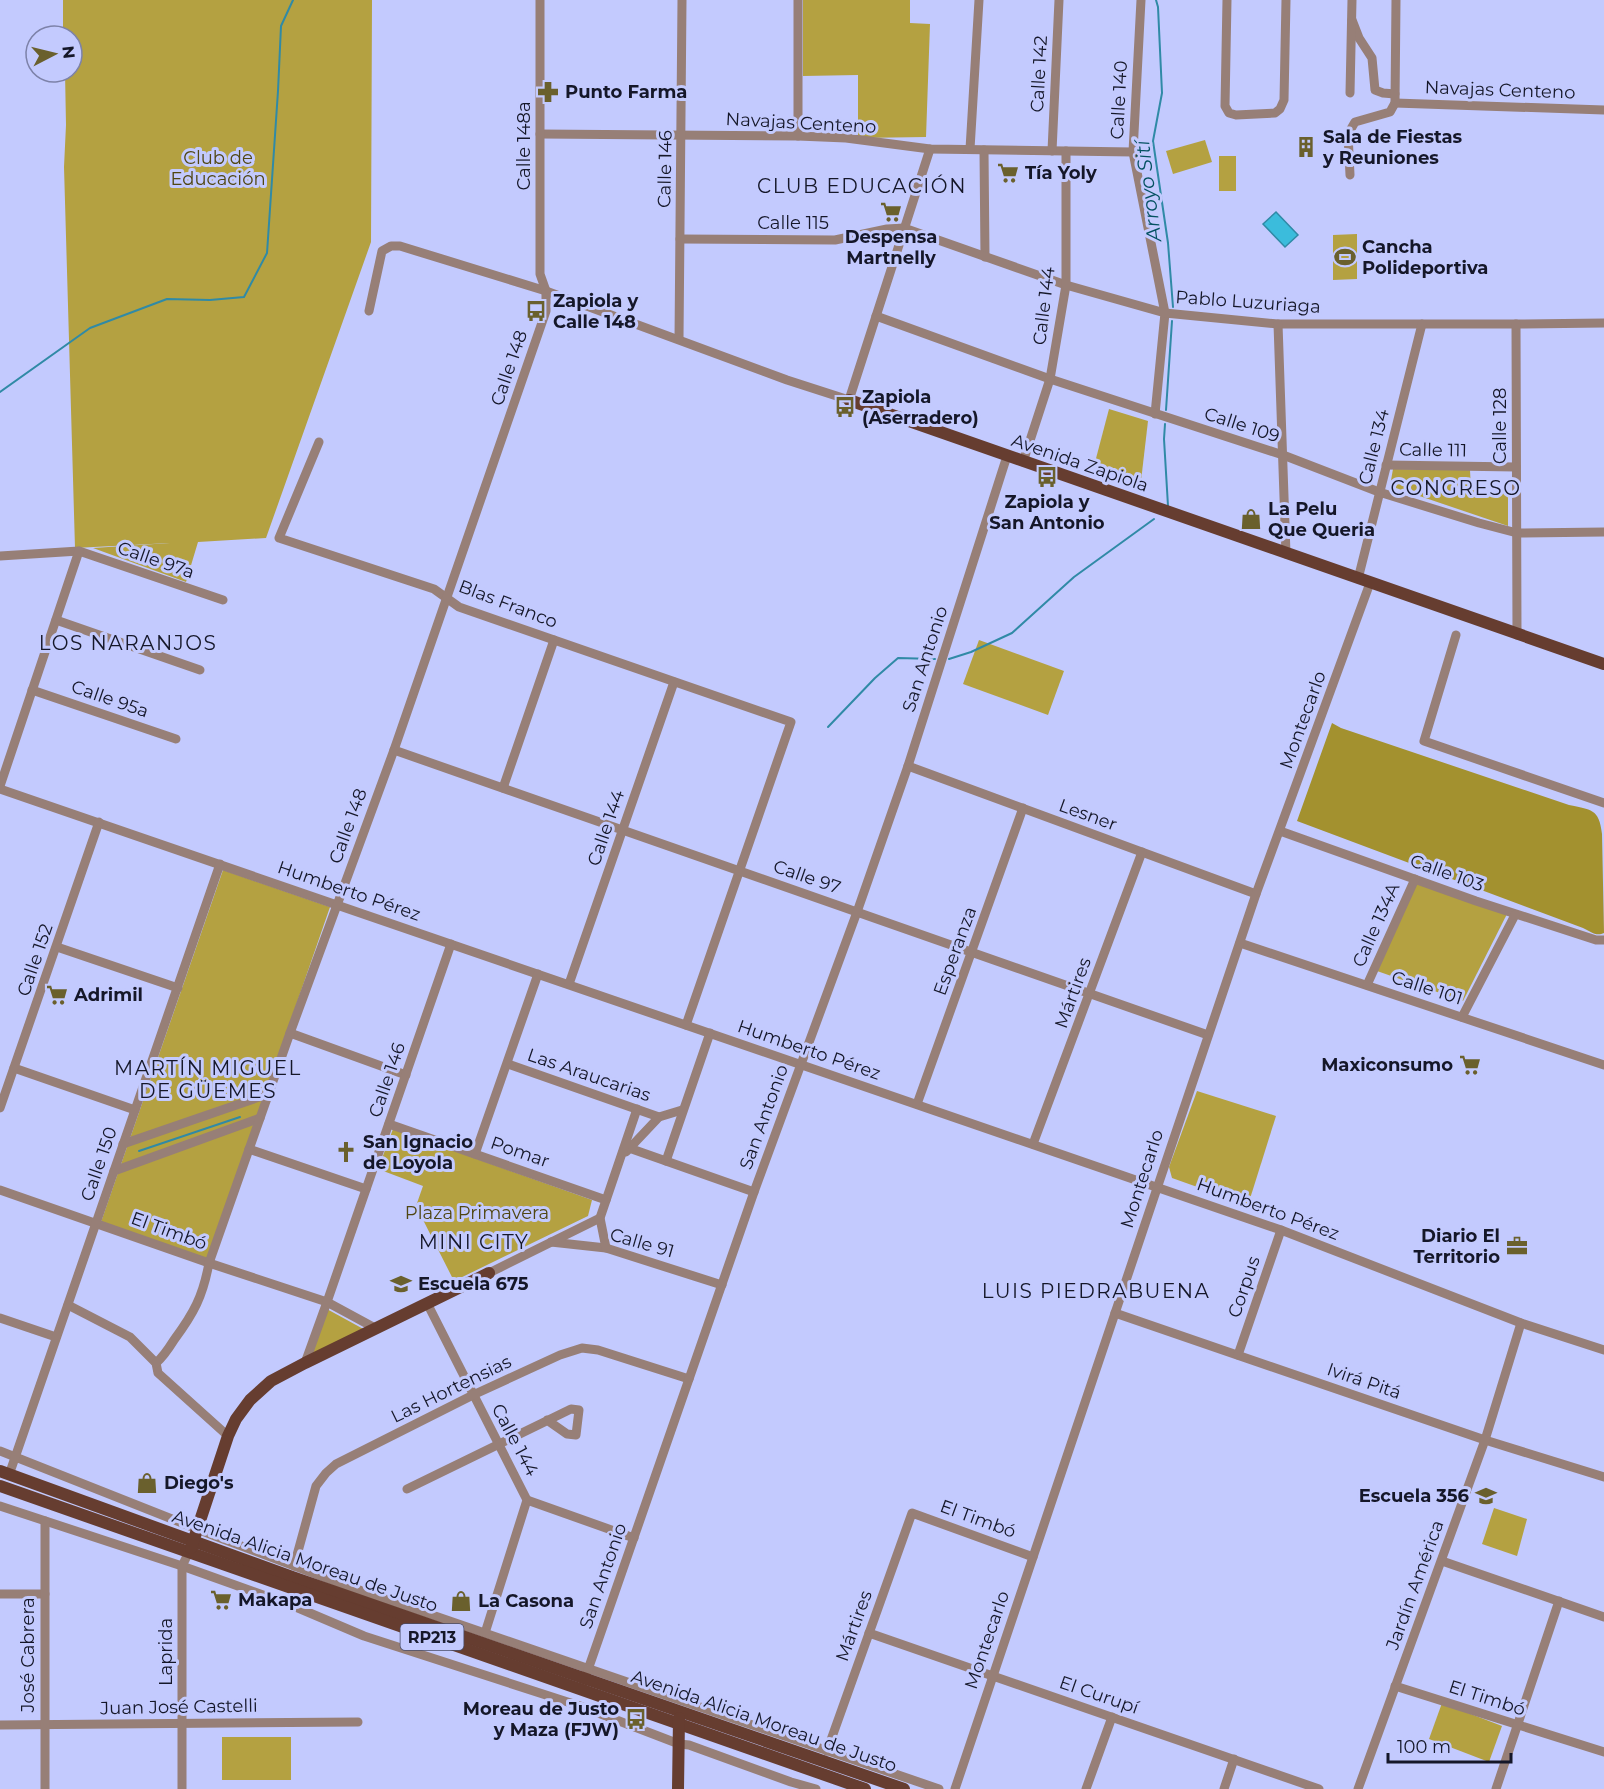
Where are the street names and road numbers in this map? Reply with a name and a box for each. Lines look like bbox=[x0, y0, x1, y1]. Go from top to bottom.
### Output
street label: Calle 142 bbox=[1026, 35, 1052, 113]
street label: Calle 140 bbox=[1106, 60, 1132, 140]
street label: Navajas Centeno bbox=[1424, 76, 1576, 104]
street label: Calle 148a bbox=[513, 101, 535, 191]
street label: Navajas Centeno bbox=[725, 108, 877, 138]
street label: Calle 146 bbox=[653, 130, 677, 208]
street label: Calle 115 bbox=[757, 212, 829, 234]
street label: Calle 144 bbox=[1028, 265, 1060, 346]
street label: Pablo Luzuriaga bbox=[1175, 286, 1321, 318]
street label: Calle 148 bbox=[486, 327, 532, 409]
street label: Calle 128 bbox=[1489, 388, 1511, 464]
street label: Calle 109 bbox=[1202, 403, 1282, 448]
street label: Calle 134 bbox=[1354, 407, 1394, 487]
street label: Avenida Zapiola bbox=[1009, 429, 1151, 497]
street label: Calle 111 bbox=[1399, 438, 1467, 462]
street label: Calle 97a bbox=[115, 537, 197, 583]
street label: Blas Franco bbox=[455, 575, 561, 633]
street label: San Antonio bbox=[898, 603, 952, 715]
street label: Montecarlo bbox=[1275, 668, 1331, 772]
street label: Calle 95a bbox=[68, 676, 152, 722]
street label: Calle 148 bbox=[324, 785, 372, 867]
street label: Calle 144 bbox=[583, 787, 629, 869]
street label: Lesner bbox=[1056, 794, 1120, 836]
street label: Calle 103 bbox=[1407, 850, 1487, 896]
street label: Calle 97 bbox=[770, 855, 844, 899]
street label: Humberto Pérez bbox=[275, 856, 423, 926]
street label: Calle 134A bbox=[1348, 879, 1404, 971]
street label: Esperanza bbox=[929, 904, 981, 998]
street label: Calle 152 bbox=[12, 921, 58, 999]
street label: Mártires bbox=[1050, 954, 1096, 1032]
street label: Calle 101 bbox=[1389, 966, 1465, 1010]
street label: Humberto Pérez bbox=[735, 1015, 883, 1085]
street label: Calle 146 bbox=[364, 1040, 410, 1120]
street label: Las Araucarias bbox=[524, 1044, 654, 1106]
street label: San Antonio bbox=[735, 1061, 793, 1173]
street label: Calle 150 bbox=[76, 1124, 122, 1204]
street label: Montecarlo bbox=[1116, 1127, 1168, 1231]
street label: Pomar bbox=[488, 1132, 552, 1172]
street label: Humberto Pérez bbox=[1194, 1173, 1342, 1245]
street label: El Timbó bbox=[128, 1207, 210, 1255]
street label: Calle 91 bbox=[607, 1223, 677, 1263]
street label: Corpus bbox=[1223, 1253, 1265, 1321]
street label: Las Hortensias bbox=[387, 1350, 515, 1428]
street label: Ivirá Pitá bbox=[1324, 1358, 1404, 1404]
street label: Calle 144 bbox=[487, 1400, 543, 1480]
street label: El Timbó bbox=[937, 1495, 1019, 1543]
street label: Avenida Alicia Moreau de Justo bbox=[169, 1505, 441, 1617]
street label: Jardín América bbox=[1381, 1517, 1449, 1654]
street label: San Antonio bbox=[575, 1520, 631, 1632]
street label: Mártires bbox=[831, 1587, 877, 1665]
street label: Montecarlo bbox=[960, 1588, 1014, 1692]
street label: José Cabrera bbox=[17, 1597, 39, 1714]
street label: Laprida bbox=[155, 1618, 177, 1686]
road number: RP213 bbox=[400, 1624, 464, 1650]
street label: Avenida Alicia Moreau de Justo bbox=[628, 1665, 900, 1777]
street label: El Curupí bbox=[1056, 1671, 1143, 1719]
street label: El Timbó bbox=[1446, 1675, 1528, 1721]
street label: Juan José Castelli bbox=[99, 1695, 258, 1719]

